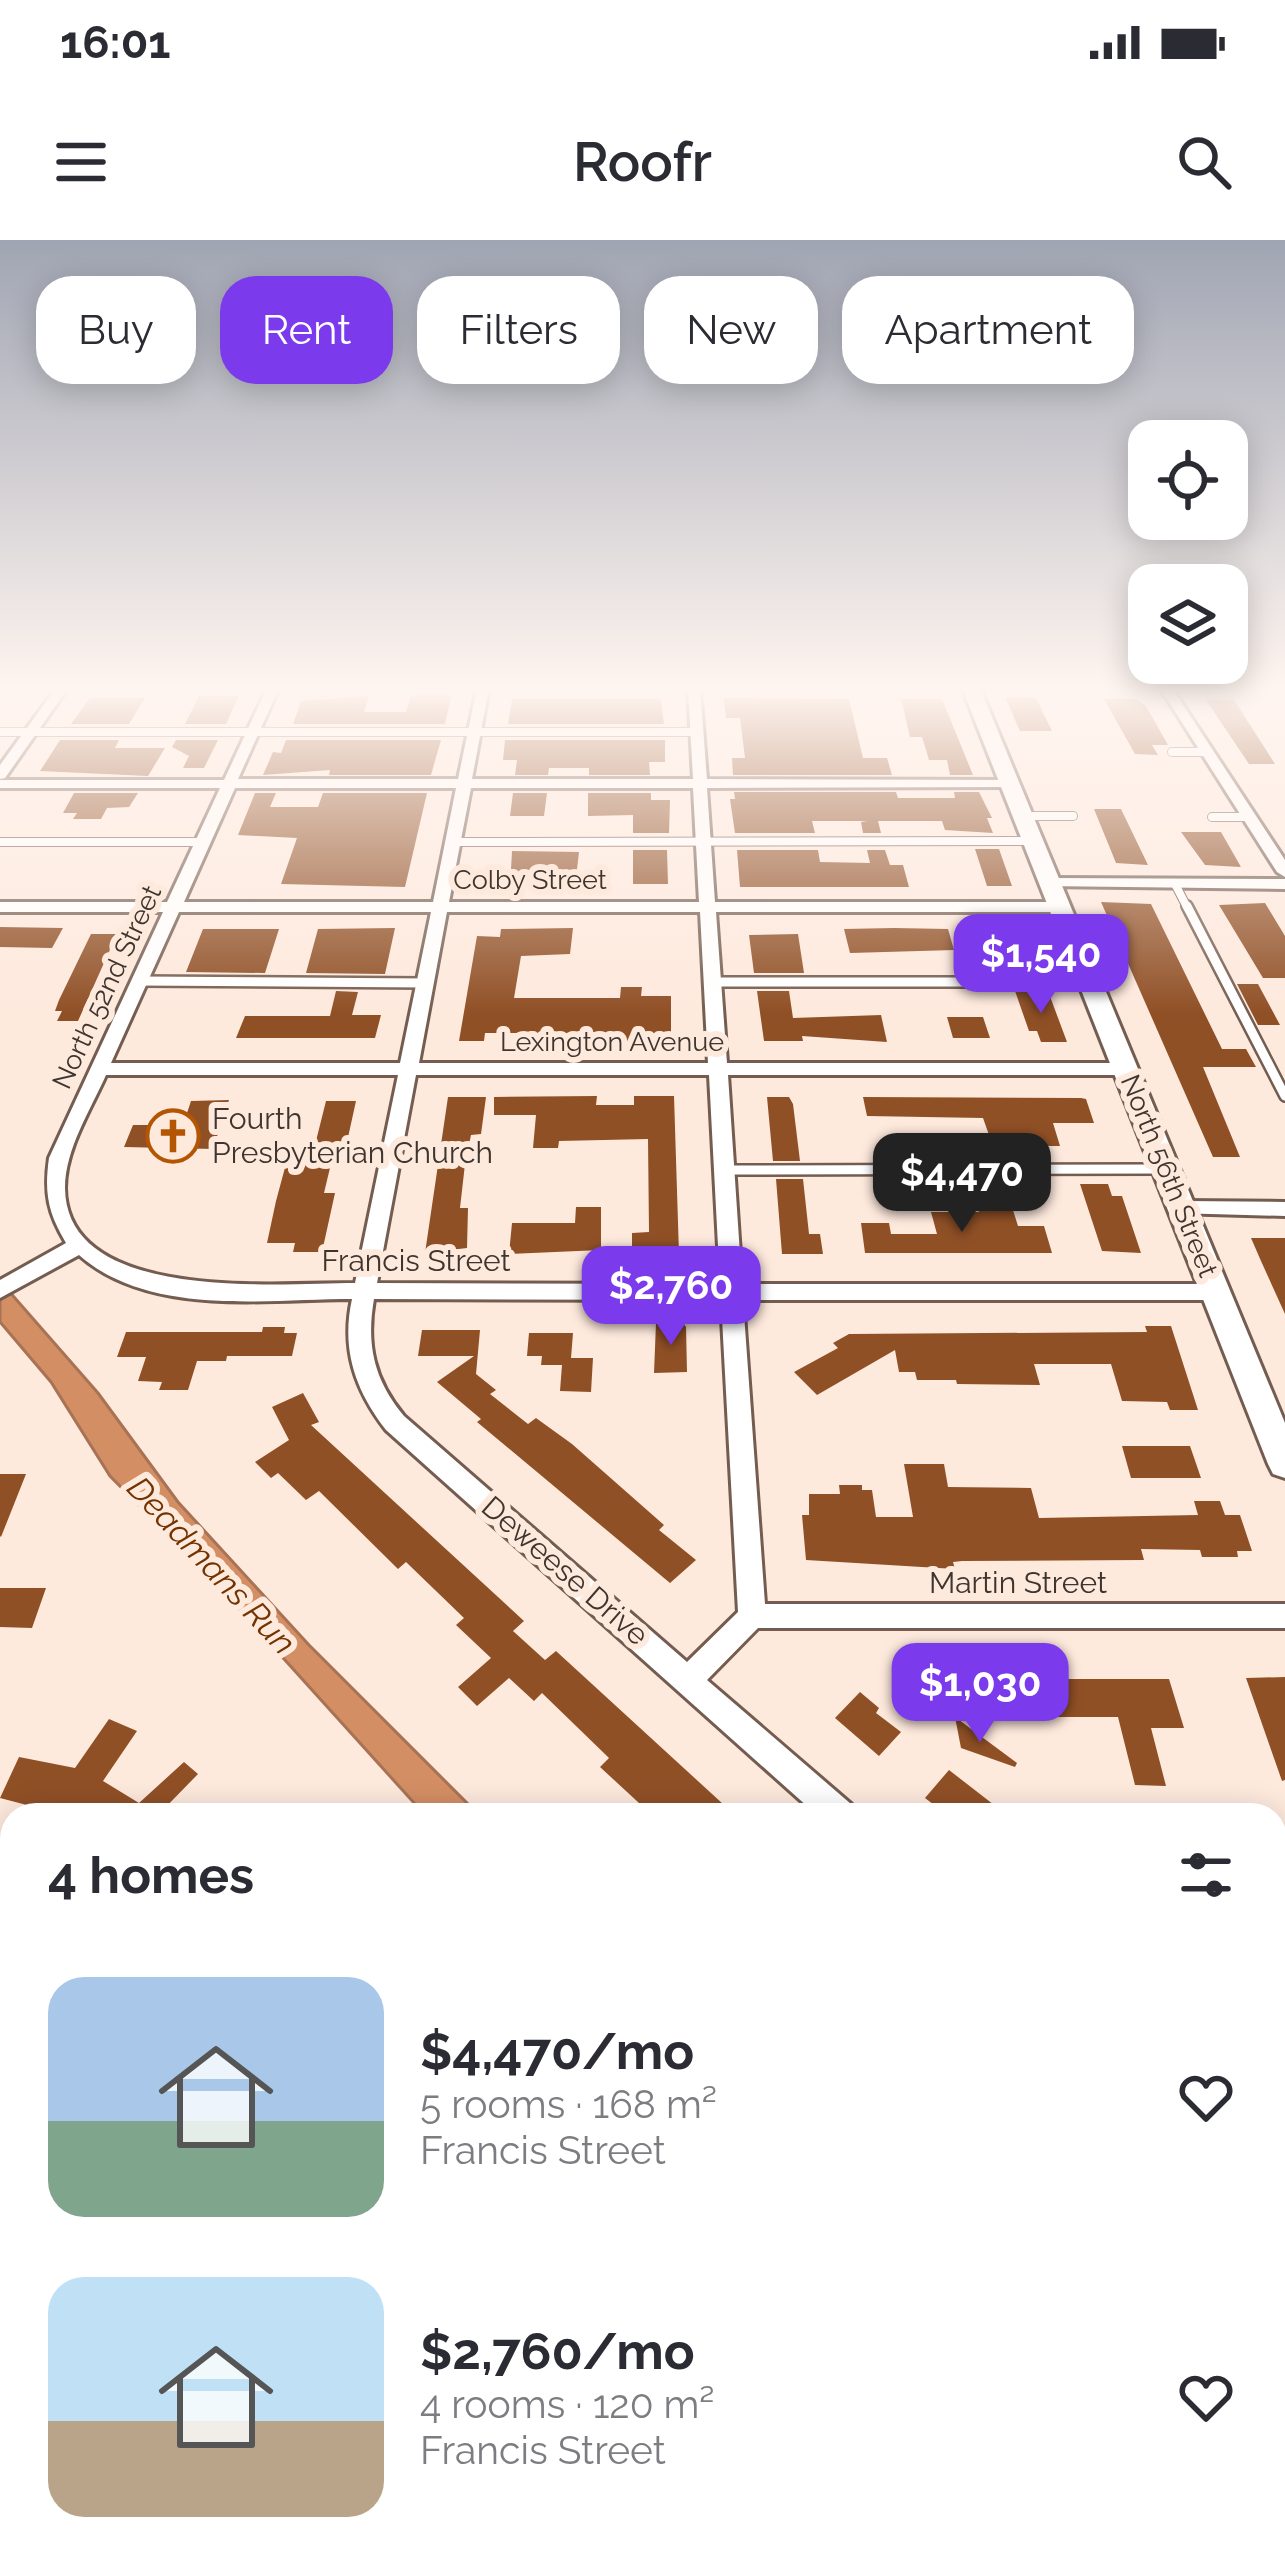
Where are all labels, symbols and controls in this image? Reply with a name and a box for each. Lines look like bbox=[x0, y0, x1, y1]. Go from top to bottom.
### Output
text: 16:01 bbox=[60, 16, 171, 69]
icon: menu bbox=[48, 129, 114, 195]
icon: search bbox=[1171, 129, 1237, 195]
text: Roofr bbox=[573, 130, 712, 194]
chip: Buy bbox=[36, 276, 196, 384]
chip: Rent bbox=[220, 276, 393, 384]
chip: Filters bbox=[417, 276, 620, 384]
chip: New bbox=[644, 276, 818, 384]
chip: Apartment bbox=[842, 276, 1134, 384]
map controls bbox=[1128, 420, 1248, 684]
button: locate bbox=[1128, 420, 1248, 540]
button: layers bbox=[1128, 564, 1248, 684]
street label: Colby Street bbox=[453, 864, 607, 895]
street label: North 52nd Street bbox=[46, 880, 167, 1093]
pin: $1,540 bbox=[943, 914, 1139, 1016]
text: $1,540 bbox=[981, 930, 1101, 976]
street label: Lexington Avenue bbox=[500, 1026, 724, 1057]
street label: North 56th Street bbox=[1115, 1070, 1224, 1281]
place label: Fourth Presbyterian Church bbox=[212, 1101, 493, 1170]
church icon: Fourth Presbyterian Church bbox=[145, 1108, 201, 1164]
pin: $4,470 bbox=[864, 1133, 1060, 1235]
text: $4,470 bbox=[900, 1149, 1024, 1195]
street label: Francis Street bbox=[321, 1243, 511, 1278]
pin: $2,760 bbox=[573, 1246, 769, 1348]
text: $2,760 bbox=[609, 1262, 733, 1308]
water label: Deadmans Run bbox=[119, 1469, 304, 1662]
street label: Deweese Drive bbox=[475, 1489, 656, 1652]
street label: Martin Street bbox=[929, 1565, 1107, 1600]
pin: $1,030 bbox=[882, 1643, 1078, 1745]
text: $1,030 bbox=[919, 1659, 1041, 1705]
icon: filters bbox=[1173, 1842, 1239, 1908]
text: 4 homes bbox=[48, 1845, 254, 1905]
text: $4,470/mo bbox=[420, 2021, 694, 2081]
icon: home bbox=[144, 2025, 288, 2169]
icon: heart bbox=[1173, 2064, 1239, 2130]
text: 5 rooms · 168 m² bbox=[420, 2081, 717, 2127]
text: Francis Street bbox=[420, 2127, 666, 2173]
text: $2,760/mo bbox=[420, 2321, 695, 2381]
icon: home bbox=[144, 2325, 288, 2469]
icon: heart bbox=[1173, 2364, 1239, 2430]
text: 4 rooms · 120 m² bbox=[420, 2381, 714, 2427]
text: Francis Street bbox=[420, 2427, 666, 2473]

